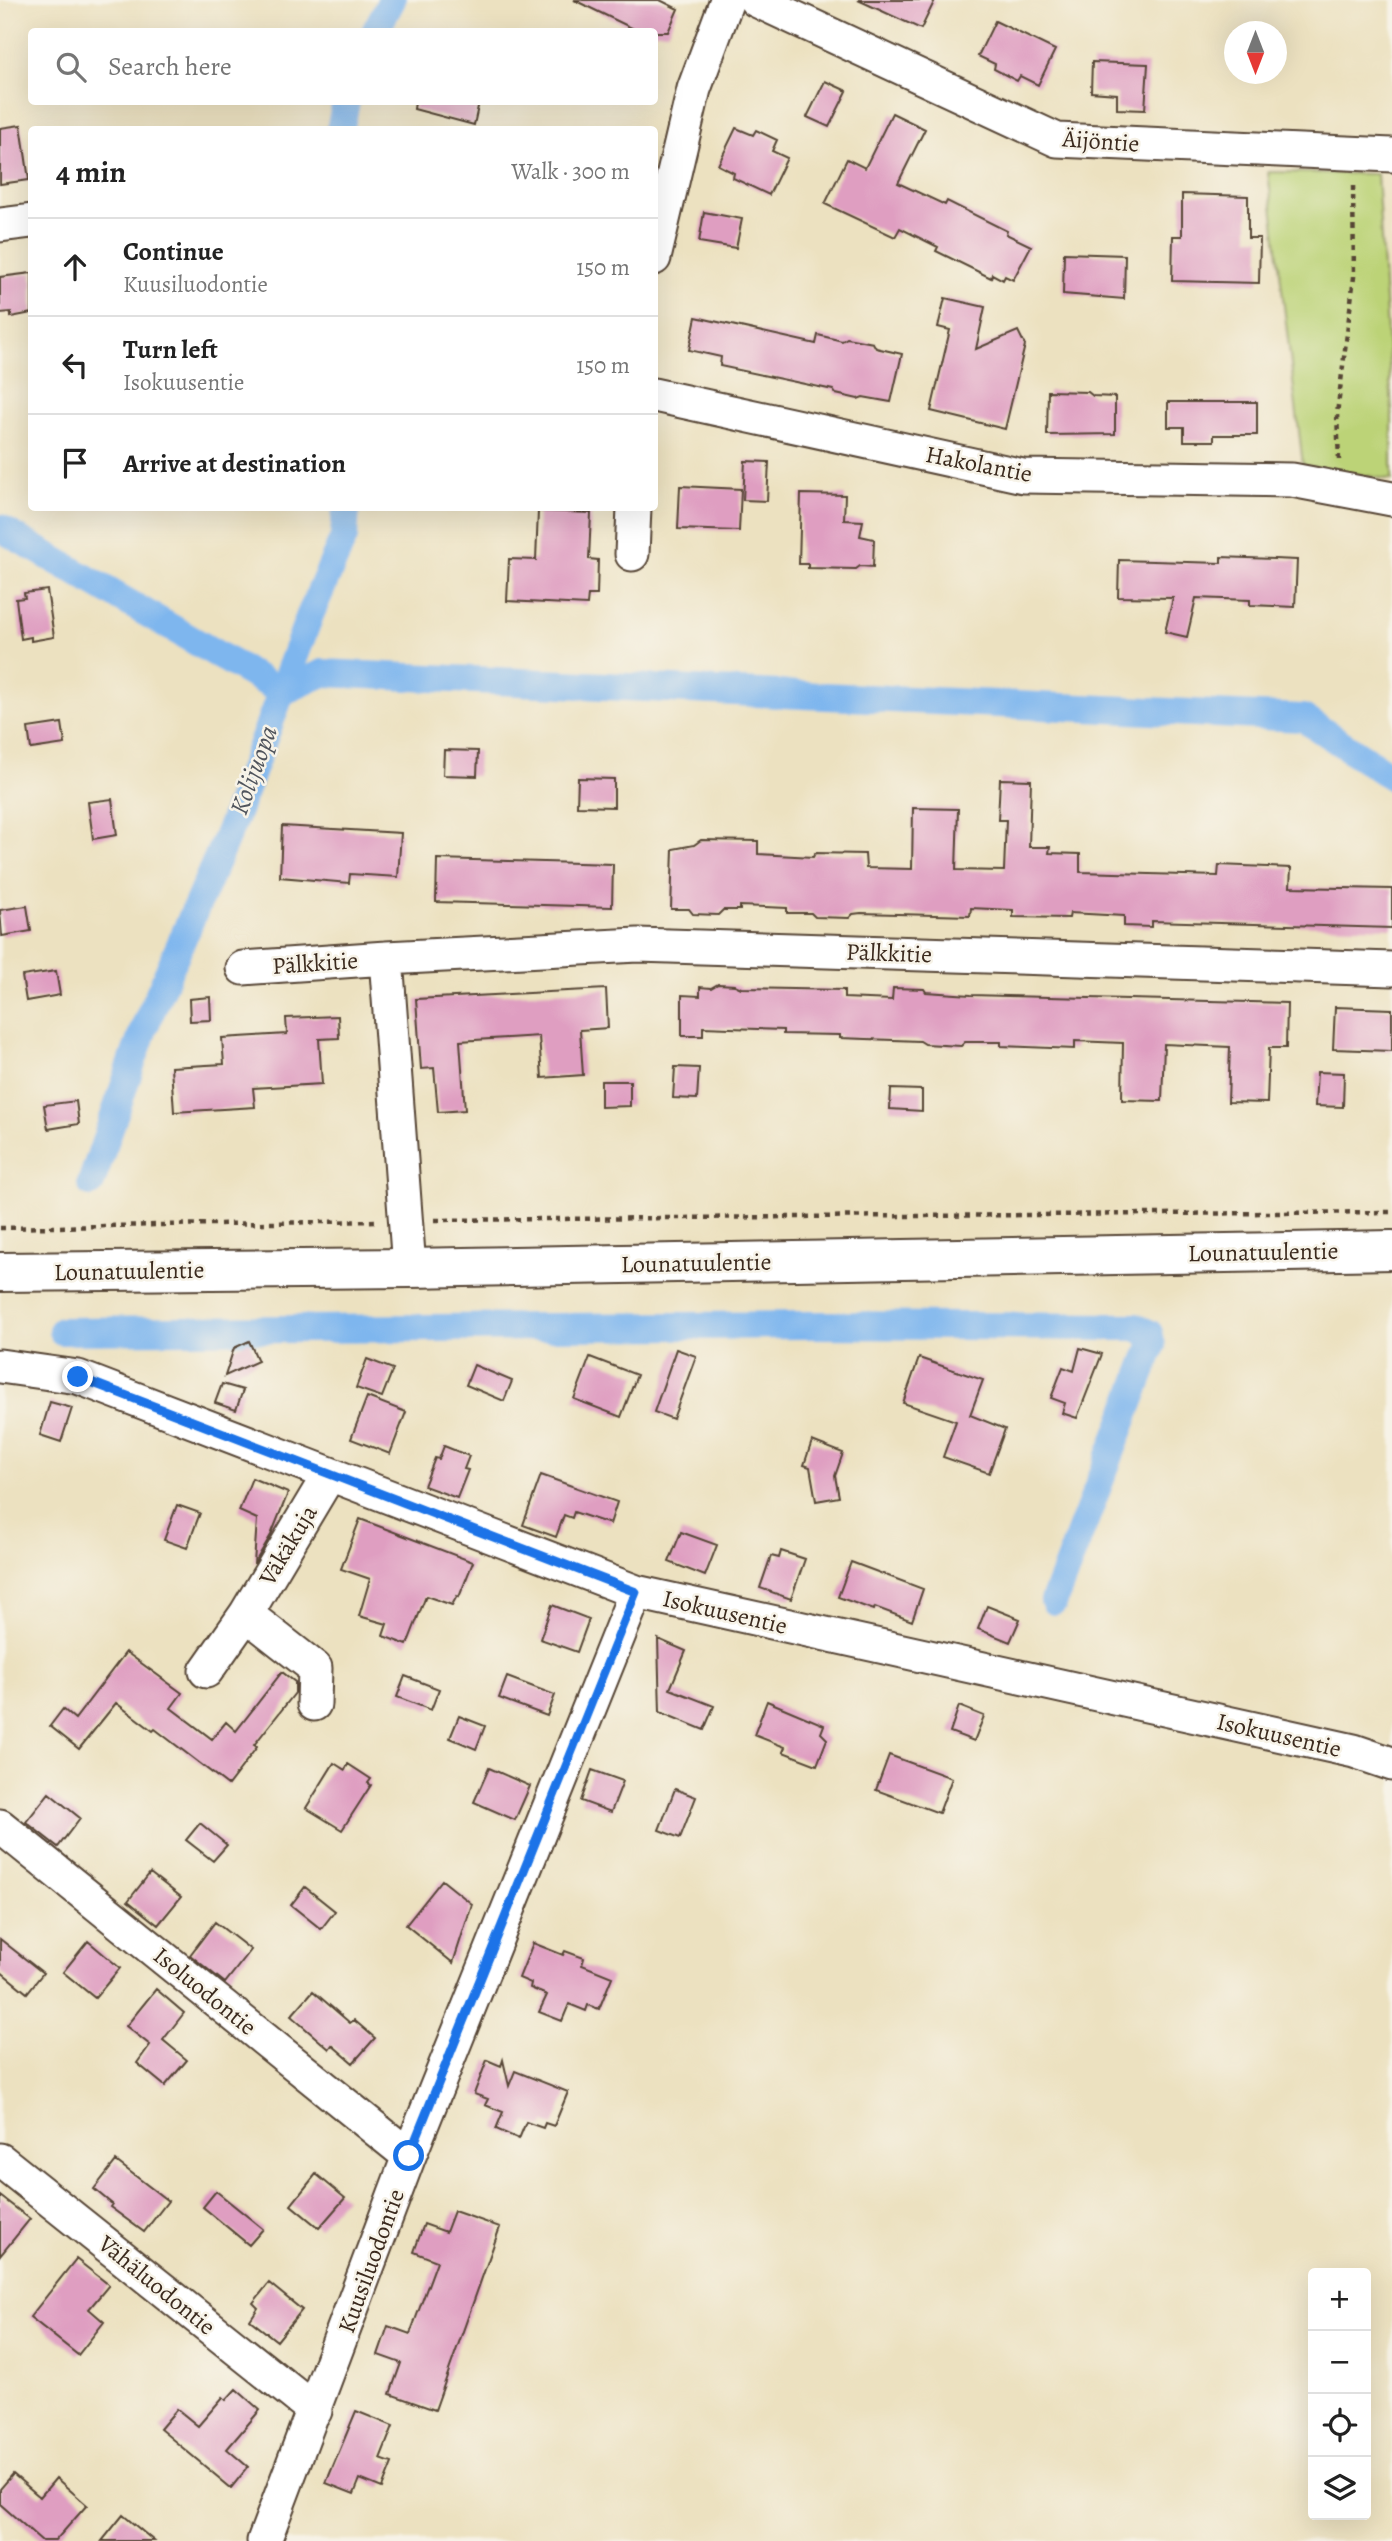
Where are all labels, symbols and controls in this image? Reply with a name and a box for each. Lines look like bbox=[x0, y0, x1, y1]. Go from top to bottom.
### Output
north arrow bbox=[1224, 21, 1287, 84]
search box bbox=[28, 28, 658, 105]
icon: search bbox=[52, 48, 90, 86]
text: Search here bbox=[108, 49, 232, 84]
street label: Äijöntie bbox=[1061, 122, 1140, 160]
text: 4 min bbox=[56, 152, 126, 192]
text: Walk · 300 m bbox=[511, 156, 630, 187]
text: Continue bbox=[123, 234, 224, 269]
icon: ahead bbox=[56, 248, 94, 286]
text: 150 m bbox=[576, 252, 630, 283]
text: Kuusiluodontie bbox=[123, 269, 268, 300]
text: Turn left bbox=[123, 332, 218, 367]
icon: left bbox=[56, 346, 94, 384]
text: 150 m bbox=[576, 350, 630, 381]
text: Isokuusentie bbox=[123, 367, 244, 398]
street label: Hakolantie bbox=[923, 438, 1035, 490]
icon: arrive bbox=[56, 444, 94, 482]
text: Arrive at destination bbox=[123, 446, 346, 481]
water label: Kolijuopa bbox=[221, 721, 286, 820]
street label: Pälkkitie bbox=[846, 936, 932, 970]
street label: Pälkkitie bbox=[271, 944, 359, 982]
street label: Lounatuulentie bbox=[1187, 1235, 1339, 1269]
street label: Lounatuulentie bbox=[620, 1246, 772, 1280]
street label: Lounatuulentie bbox=[53, 1254, 205, 1288]
route end bbox=[62, 1361, 93, 1392]
street label: Väkäkuja bbox=[251, 1498, 325, 1592]
street label: Isokuusentie bbox=[660, 1582, 790, 1642]
street label: Isokuusentie bbox=[1214, 1705, 1344, 1765]
street label: Isoluodontie bbox=[147, 1940, 263, 2042]
route start bbox=[393, 2140, 424, 2171]
street label: Kuusiluodontie bbox=[330, 2184, 412, 2338]
street label: Vähäluodontie bbox=[91, 2227, 222, 2342]
map controls bbox=[1308, 2268, 1371, 2520]
button: + bbox=[1308, 2268, 1371, 2331]
button: − bbox=[1308, 2331, 1371, 2394]
button: locate bbox=[1308, 2394, 1371, 2457]
button: layers bbox=[1308, 2457, 1371, 2520]

